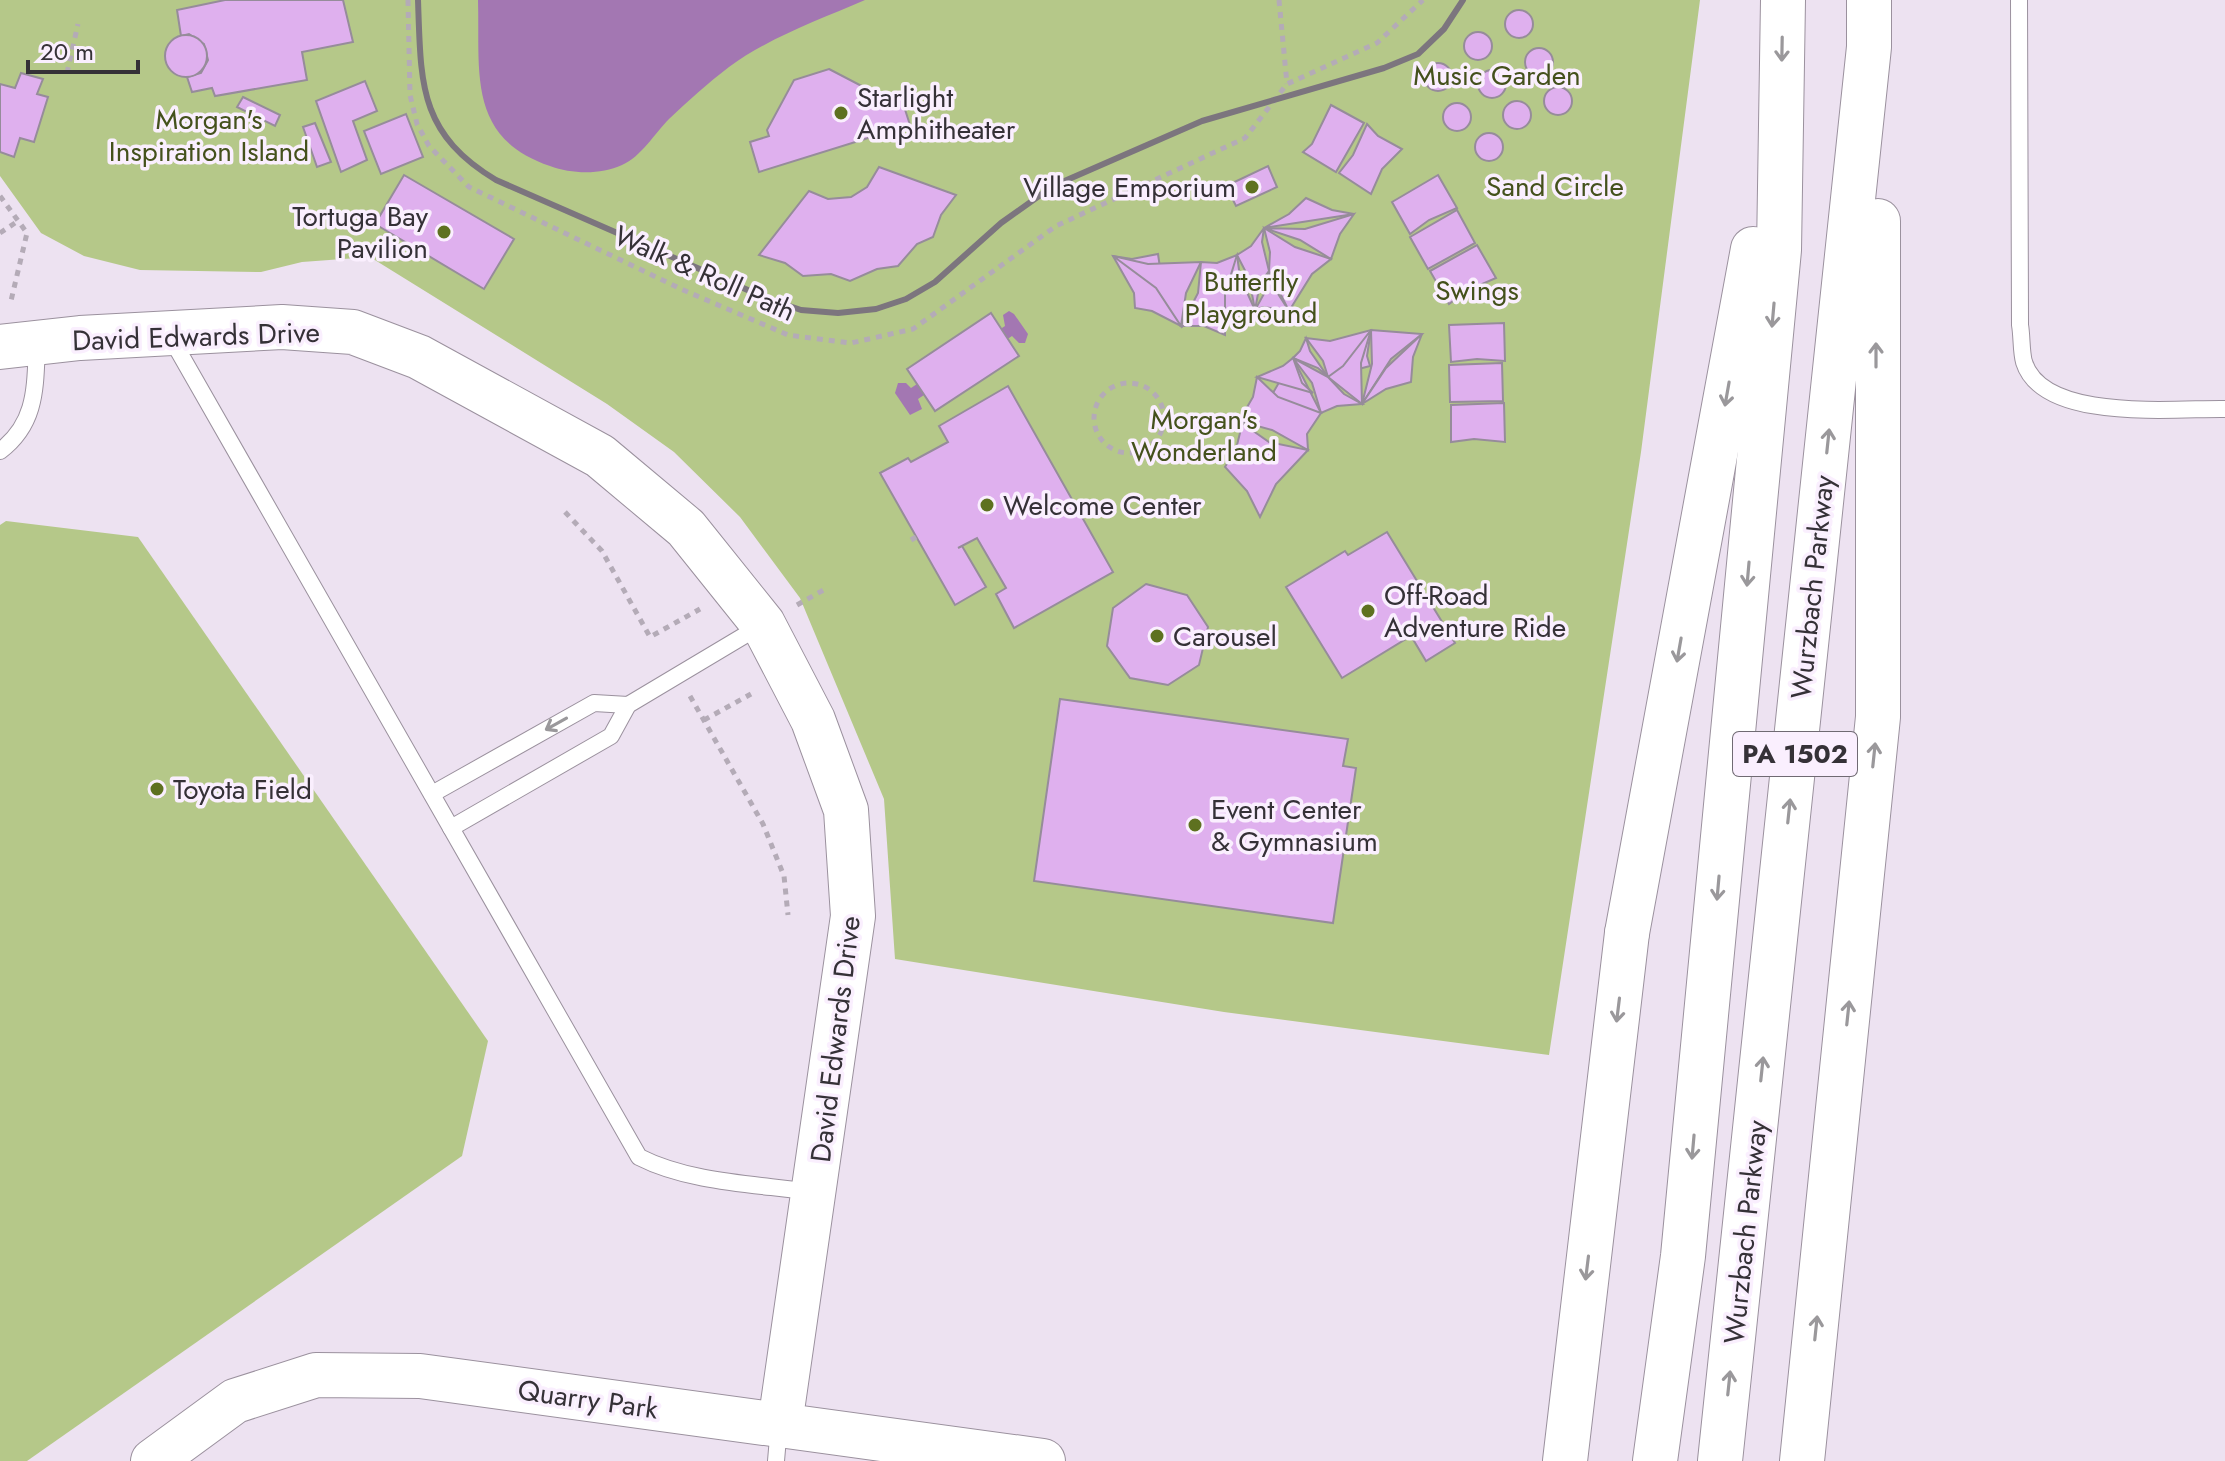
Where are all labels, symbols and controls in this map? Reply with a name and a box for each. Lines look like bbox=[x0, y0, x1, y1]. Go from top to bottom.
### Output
scale bar bbox=[28, 24, 138, 74]
text: 20 m bbox=[40, 34, 94, 69]
one-way arrow bbox=[1775, 35, 1790, 62]
park label: Music Garden bbox=[1413, 55, 1581, 96]
place label: Starlight Amphitheater bbox=[857, 77, 1016, 150]
park label: Morgan's Inspiration Island bbox=[109, 99, 309, 172]
marker: Starlight Amphitheater bbox=[832, 104, 850, 122]
park label: Sand Circle bbox=[1486, 166, 1624, 207]
place label: Village Emporium bbox=[1023, 167, 1236, 208]
marker: Village Emporium bbox=[1243, 178, 1261, 196]
place label: Tortuga Bay Pavilion bbox=[292, 196, 429, 269]
street label: Walk & Roll Path bbox=[608, 215, 802, 332]
marker: Tortuga Bay Pavilion bbox=[435, 223, 453, 241]
park label: Butterfly Playground bbox=[1185, 261, 1317, 334]
park label: Swings bbox=[1435, 270, 1519, 311]
one-way arrow bbox=[1765, 301, 1780, 328]
street label: David Edwards Drive bbox=[72, 312, 321, 361]
one-way arrow bbox=[1868, 342, 1884, 369]
one-way arrow bbox=[1718, 381, 1733, 407]
park label: Morgan's Wonderland bbox=[1131, 399, 1277, 472]
one-way arrow bbox=[1820, 428, 1835, 455]
street label: Wurzbach Parkway bbox=[1780, 472, 1845, 701]
place label: Welcome Center bbox=[1003, 485, 1202, 526]
marker: Welcome Center bbox=[978, 496, 996, 514]
one-way arrow bbox=[1740, 560, 1755, 587]
place label: Off-Road Adventure Ride bbox=[1384, 575, 1566, 648]
marker: Off-Road Adventure Ride bbox=[1359, 602, 1377, 620]
place label: Carousel bbox=[1173, 616, 1277, 657]
marker: Carousel bbox=[1148, 627, 1166, 645]
one-way arrow bbox=[1671, 637, 1686, 662]
one-way arrow bbox=[545, 716, 568, 732]
road number: PA 1502 bbox=[1733, 732, 1857, 776]
one-way arrow bbox=[1867, 742, 1882, 769]
place label: Toyota Field bbox=[173, 769, 312, 810]
marker: Toyota Field bbox=[148, 780, 166, 798]
place label: Event Center & Gymnasium bbox=[1211, 789, 1378, 862]
one-way arrow bbox=[1782, 798, 1797, 825]
marker: Event Center & Gymnasium bbox=[1186, 816, 1204, 834]
one-way arrow bbox=[1710, 874, 1725, 901]
street label: David Edwards Drive bbox=[800, 914, 871, 1164]
one-way arrow bbox=[1610, 997, 1625, 1022]
one-way arrow bbox=[1840, 1000, 1855, 1027]
one-way arrow bbox=[1754, 1056, 1769, 1083]
street label: Wurzbach Parkway bbox=[1713, 1117, 1778, 1346]
one-way arrow bbox=[1686, 1133, 1701, 1160]
one-way arrow bbox=[1580, 1254, 1595, 1281]
one-way arrow bbox=[1808, 1315, 1823, 1342]
street label: Quarry Park bbox=[515, 1369, 661, 1430]
one-way arrow bbox=[1721, 1371, 1736, 1397]

